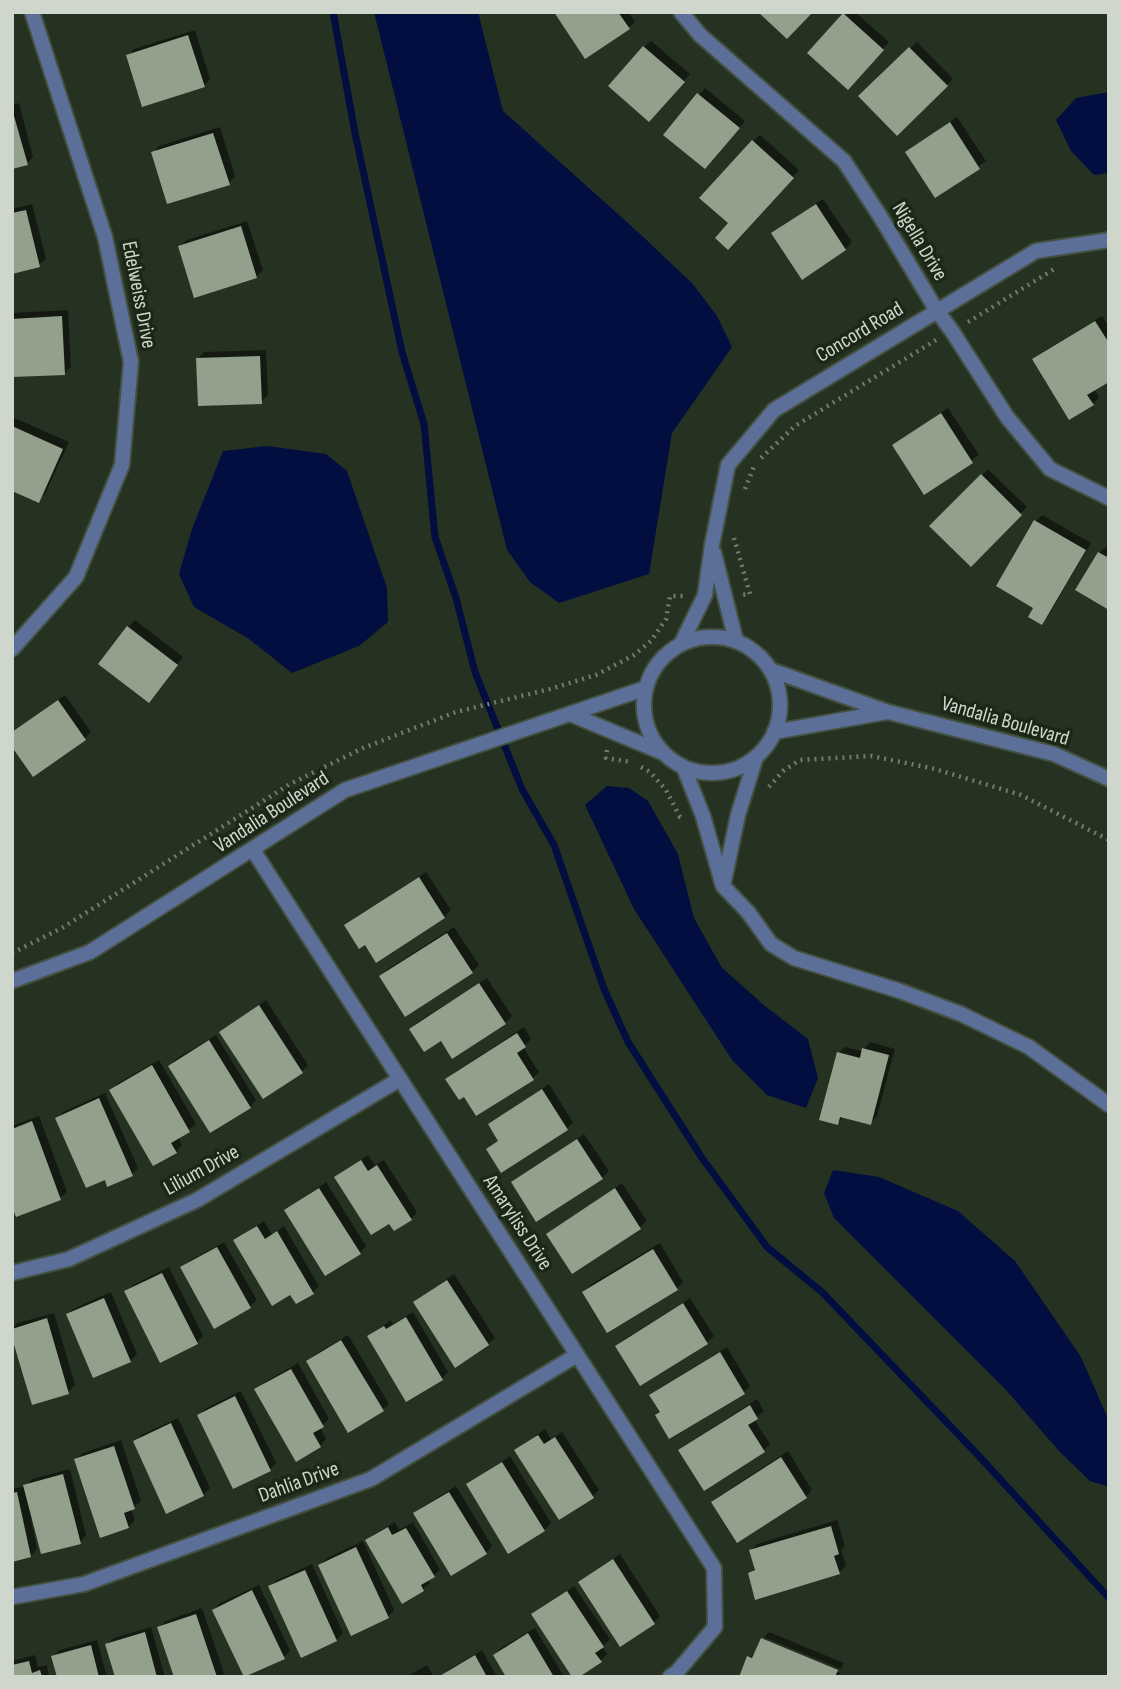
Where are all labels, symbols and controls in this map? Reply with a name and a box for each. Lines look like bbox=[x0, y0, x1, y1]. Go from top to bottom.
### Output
street label: Nigella Drive bbox=[886, 198, 952, 286]
street label: Edelweiss Drive bbox=[115, 239, 161, 351]
street label: Concord Road bbox=[812, 297, 908, 369]
street label: Vandalia Boulevard bbox=[938, 692, 1072, 752]
street label: Vandalia Boulevard bbox=[210, 767, 334, 859]
street label: Lilium Drive bbox=[160, 1140, 244, 1202]
street label: Amaryliss Drive bbox=[477, 1171, 557, 1275]
street label: Dahlia Drive bbox=[255, 1457, 343, 1509]

